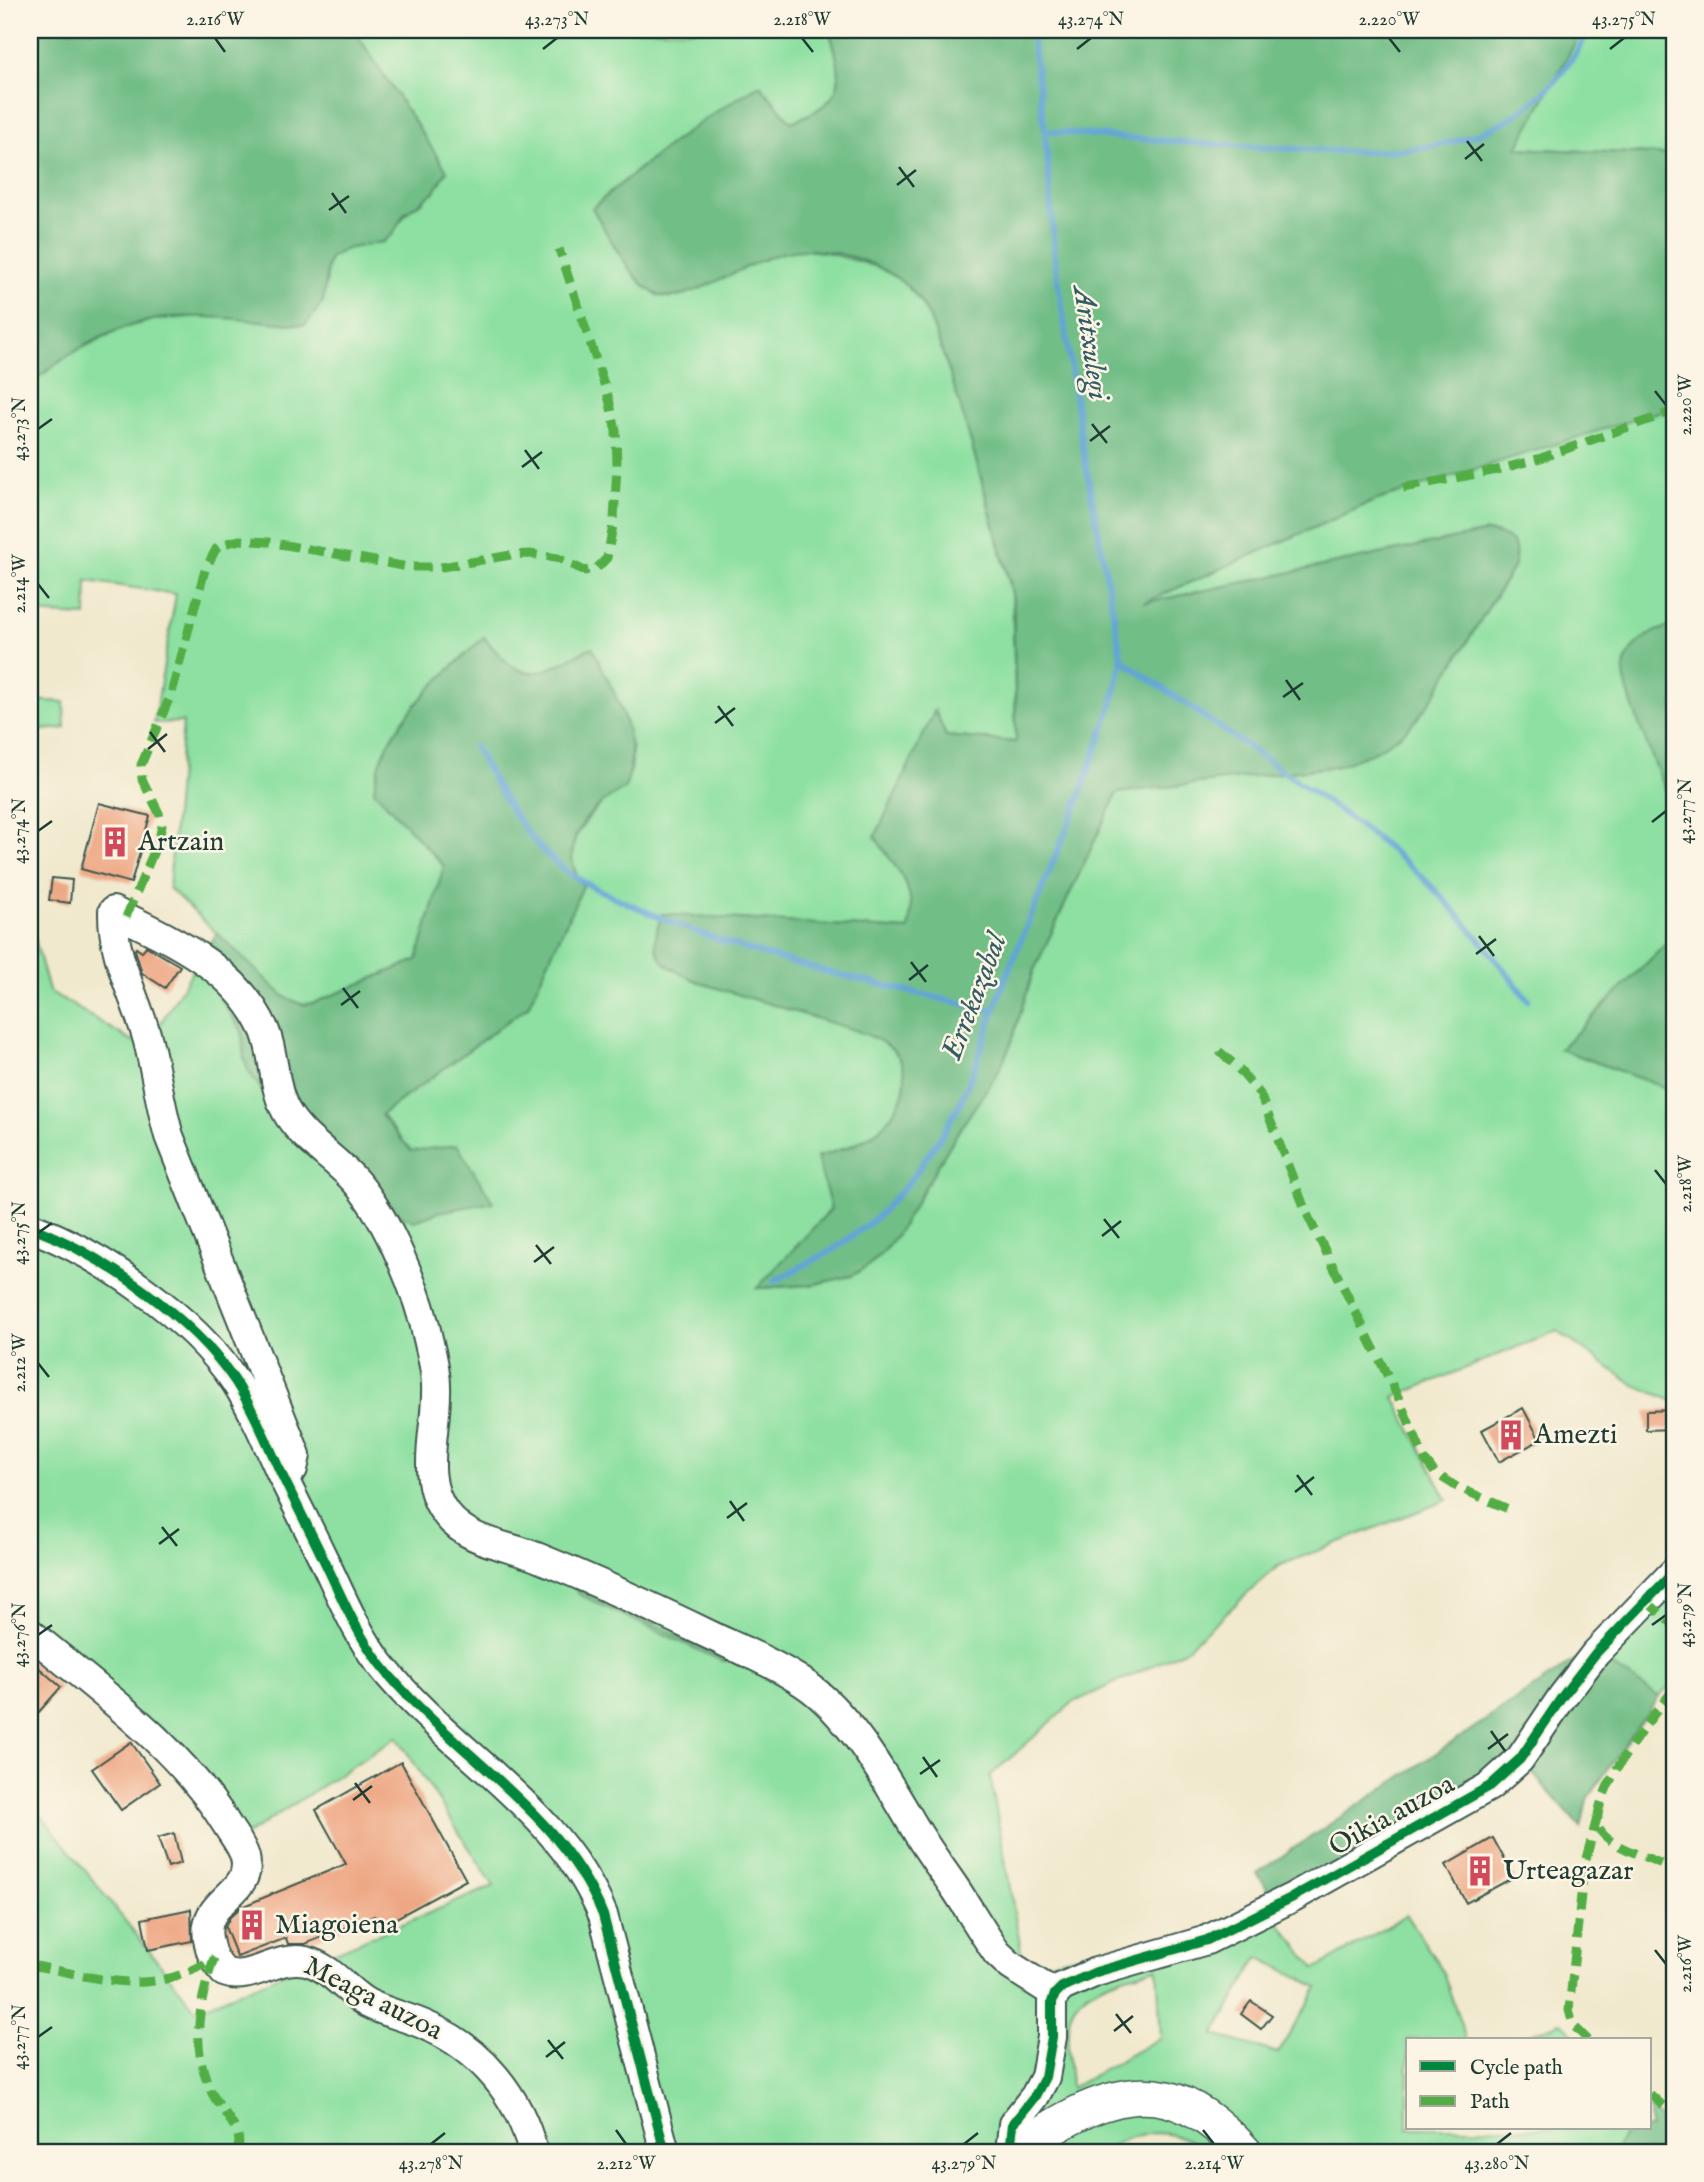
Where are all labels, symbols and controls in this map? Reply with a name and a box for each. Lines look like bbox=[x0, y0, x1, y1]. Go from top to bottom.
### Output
text: 2.216°W bbox=[186, 9, 245, 32]
text: 43.273°N bbox=[525, 9, 589, 32]
text: 2.218°W bbox=[773, 9, 832, 32]
text: 43.274°N bbox=[1058, 9, 1124, 32]
text: 2.220°W bbox=[1359, 9, 1420, 32]
text: 43.275°N bbox=[1592, 9, 1656, 32]
water label: Aritxulegi bbox=[1063, 281, 1117, 405]
text: 2.220°W bbox=[1675, 374, 1698, 435]
text: 43.273°N bbox=[9, 397, 32, 461]
text: 2.214°W bbox=[9, 554, 32, 614]
text: 43.277°N bbox=[1675, 778, 1698, 844]
text: 43.274°N bbox=[9, 798, 32, 864]
building icon: Artzain bbox=[98, 825, 132, 859]
place label: Artzain bbox=[137, 825, 224, 860]
water label: Errekazabal bbox=[933, 926, 1018, 1066]
text: 2.218°W bbox=[1675, 1154, 1698, 1213]
text: 43.275°N bbox=[9, 1201, 32, 1265]
text: 2.212°W bbox=[9, 1333, 32, 1392]
building icon: Amezti bbox=[1494, 1418, 1528, 1452]
place label: Amezti bbox=[1533, 1418, 1617, 1453]
text: 43.279°N bbox=[1675, 1582, 1698, 1648]
text: 43.276°N bbox=[9, 1602, 32, 1667]
street label: Oikia auzoa bbox=[1323, 1767, 1462, 1865]
building icon: Urteagazar bbox=[1463, 1854, 1497, 1888]
place label: Urteagazar bbox=[1503, 1854, 1633, 1889]
building icon: Miagoiena bbox=[235, 1908, 269, 1942]
place label: Miagoiena bbox=[275, 1908, 399, 1943]
text: 2.216°W bbox=[1675, 1934, 1698, 1993]
street label: Meaga auzoa bbox=[298, 1949, 449, 2049]
text: 43.277°N bbox=[9, 2004, 32, 2070]
legend bbox=[1406, 2038, 1652, 2130]
text: Cycle path bbox=[1470, 2055, 1563, 2082]
text: Path bbox=[1470, 2089, 1509, 2116]
text: 43.278°N bbox=[399, 2153, 464, 2176]
text: 2.212°W bbox=[597, 2153, 656, 2176]
text: 43.279°N bbox=[931, 2153, 997, 2176]
text: 2.214°W bbox=[1184, 2153, 1244, 2176]
text: 43.280°N bbox=[1464, 2153, 1530, 2176]

